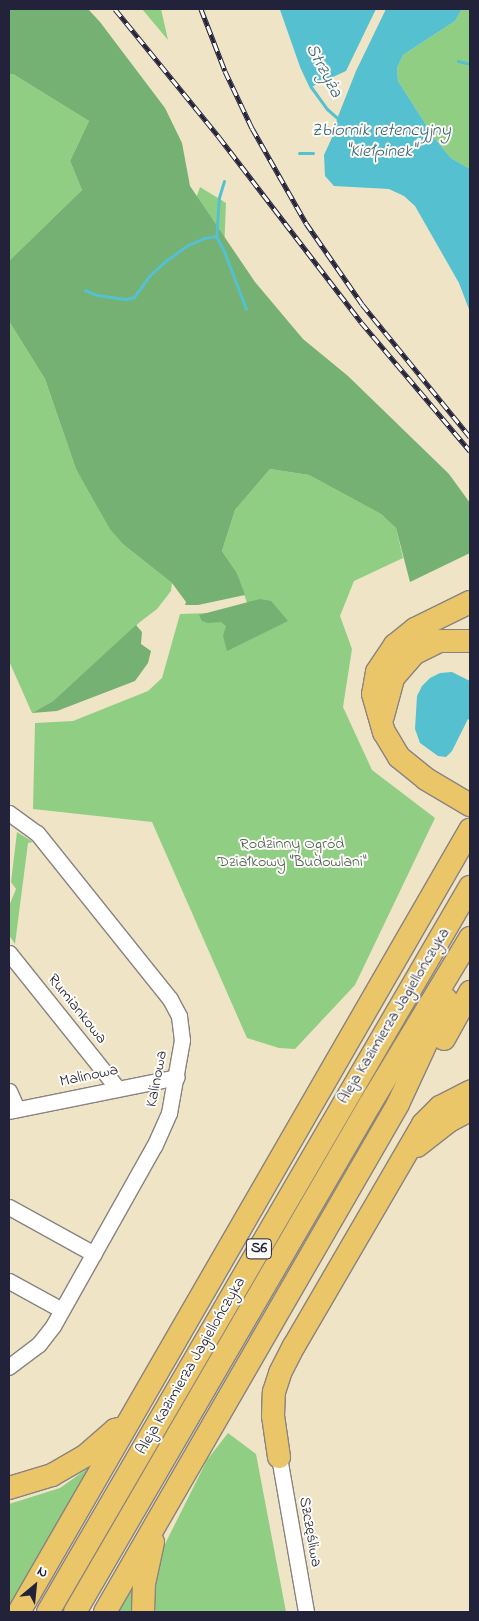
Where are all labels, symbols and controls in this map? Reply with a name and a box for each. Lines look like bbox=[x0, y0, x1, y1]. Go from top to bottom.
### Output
water label: Strzyża bbox=[300, 40, 346, 102]
water label: Zbiornik retencyjny "Kiełpinek" bbox=[311, 121, 451, 163]
park label: Rodzinny Ogród Działkowy "Budowlani" bbox=[217, 834, 367, 872]
street label: Aleja Kazimierza Jagiellończyka bbox=[334, 925, 454, 1107]
street label: Rumiankowa bbox=[43, 970, 111, 1048]
street label: Kalinowa bbox=[142, 1049, 172, 1109]
street label: Malinowa bbox=[58, 1060, 120, 1092]
road number: S6 bbox=[245, 1236, 273, 1262]
street label: Aleja Kazimierza Jagiellończyka bbox=[132, 1274, 250, 1458]
street label: Szczęśliwa bbox=[294, 1495, 326, 1569]
north arrow bbox=[10, 1561, 60, 1611]
text: N bbox=[33, 1561, 51, 1584]

